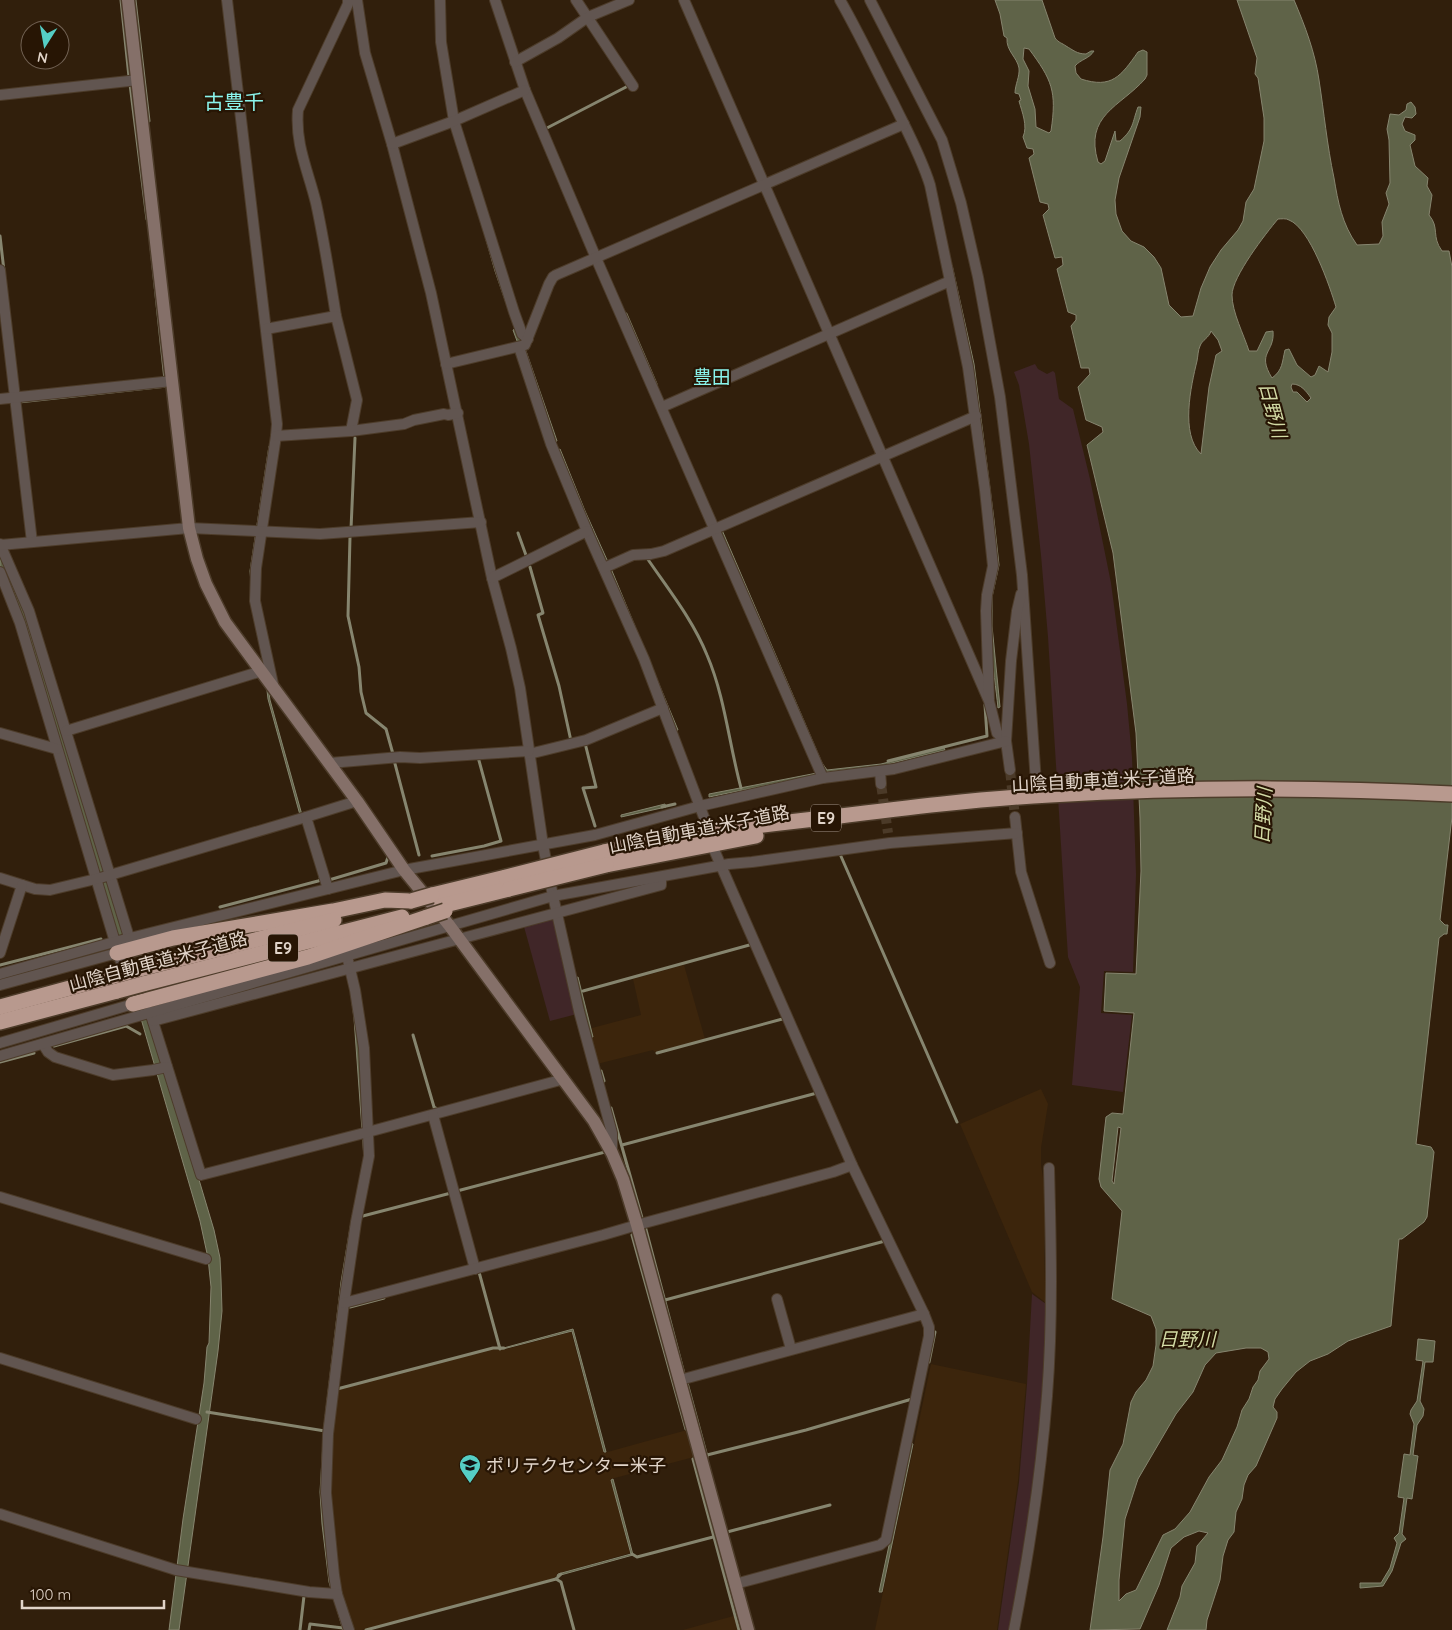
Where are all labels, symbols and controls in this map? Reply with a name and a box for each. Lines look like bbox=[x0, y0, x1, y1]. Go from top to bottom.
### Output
north arrow bbox=[20, 20, 70, 70]
text: N bbox=[36, 48, 49, 68]
district label: 古豊千 bbox=[204, 89, 264, 114]
district label: 豊田 bbox=[693, 365, 731, 389]
water label: 日野川 bbox=[1254, 379, 1292, 443]
street label: 山陰自動車道;米子道路 bbox=[1011, 764, 1195, 796]
water label: 日野川 bbox=[1250, 785, 1277, 845]
street label: 山陰自動車道;米子道路 bbox=[607, 800, 791, 858]
road number: E9 bbox=[811, 804, 841, 831]
street label: 山陰自動車道;米子道路 bbox=[66, 926, 250, 996]
road number: E9 bbox=[268, 934, 298, 961]
water label: 日野川 bbox=[1158, 1327, 1217, 1351]
school or university icon: ポリテクセンター米子 bbox=[458, 1453, 482, 1484]
place label: ポリテクセンター米子 bbox=[486, 1454, 666, 1477]
scale bar bbox=[22, 1578, 165, 1610]
text: 100 m bbox=[30, 1585, 71, 1604]

